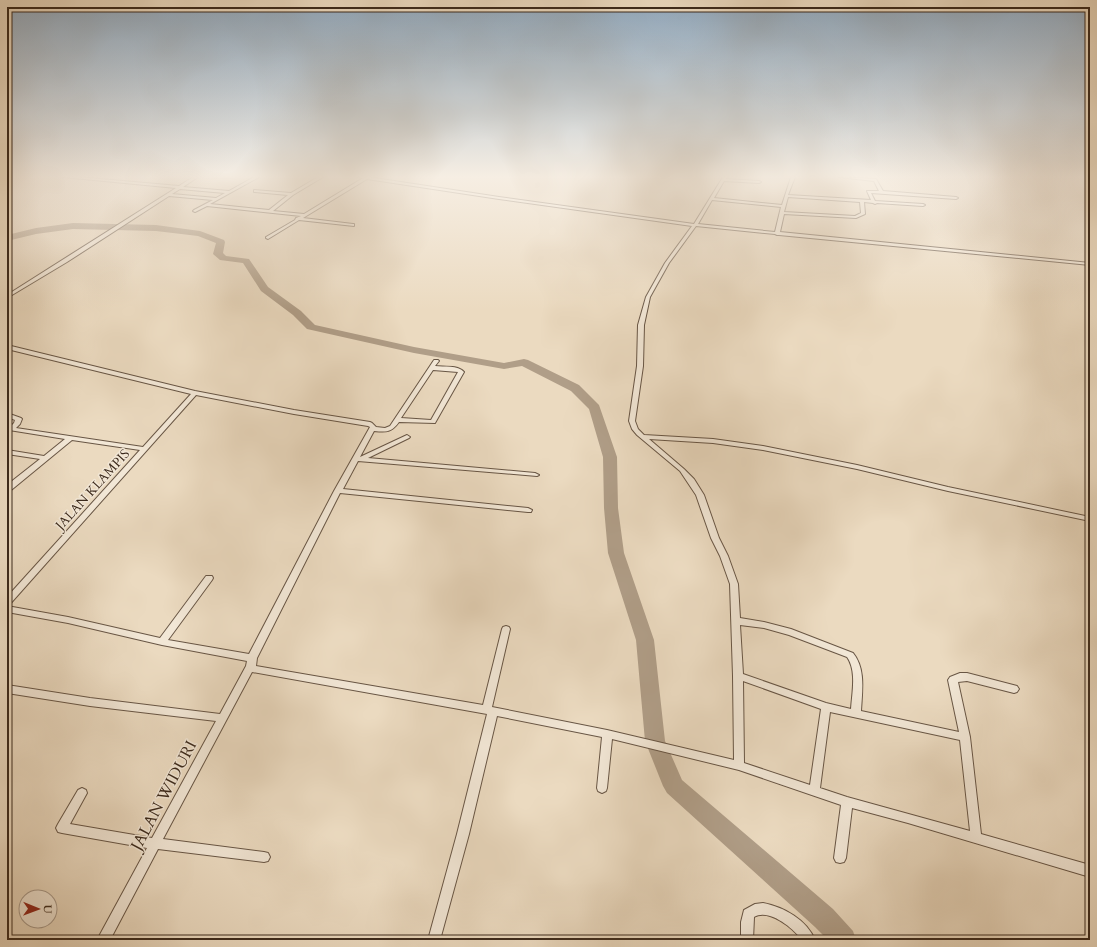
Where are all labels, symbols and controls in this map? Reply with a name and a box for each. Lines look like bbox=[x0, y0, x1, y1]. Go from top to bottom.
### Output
street label: JALAN KLAMPIS bbox=[50, 445, 134, 535]
street label: JALAN WIDURI bbox=[125, 737, 202, 856]
north arrow bbox=[18, 889, 58, 929]
text: U bbox=[40, 905, 55, 914]

